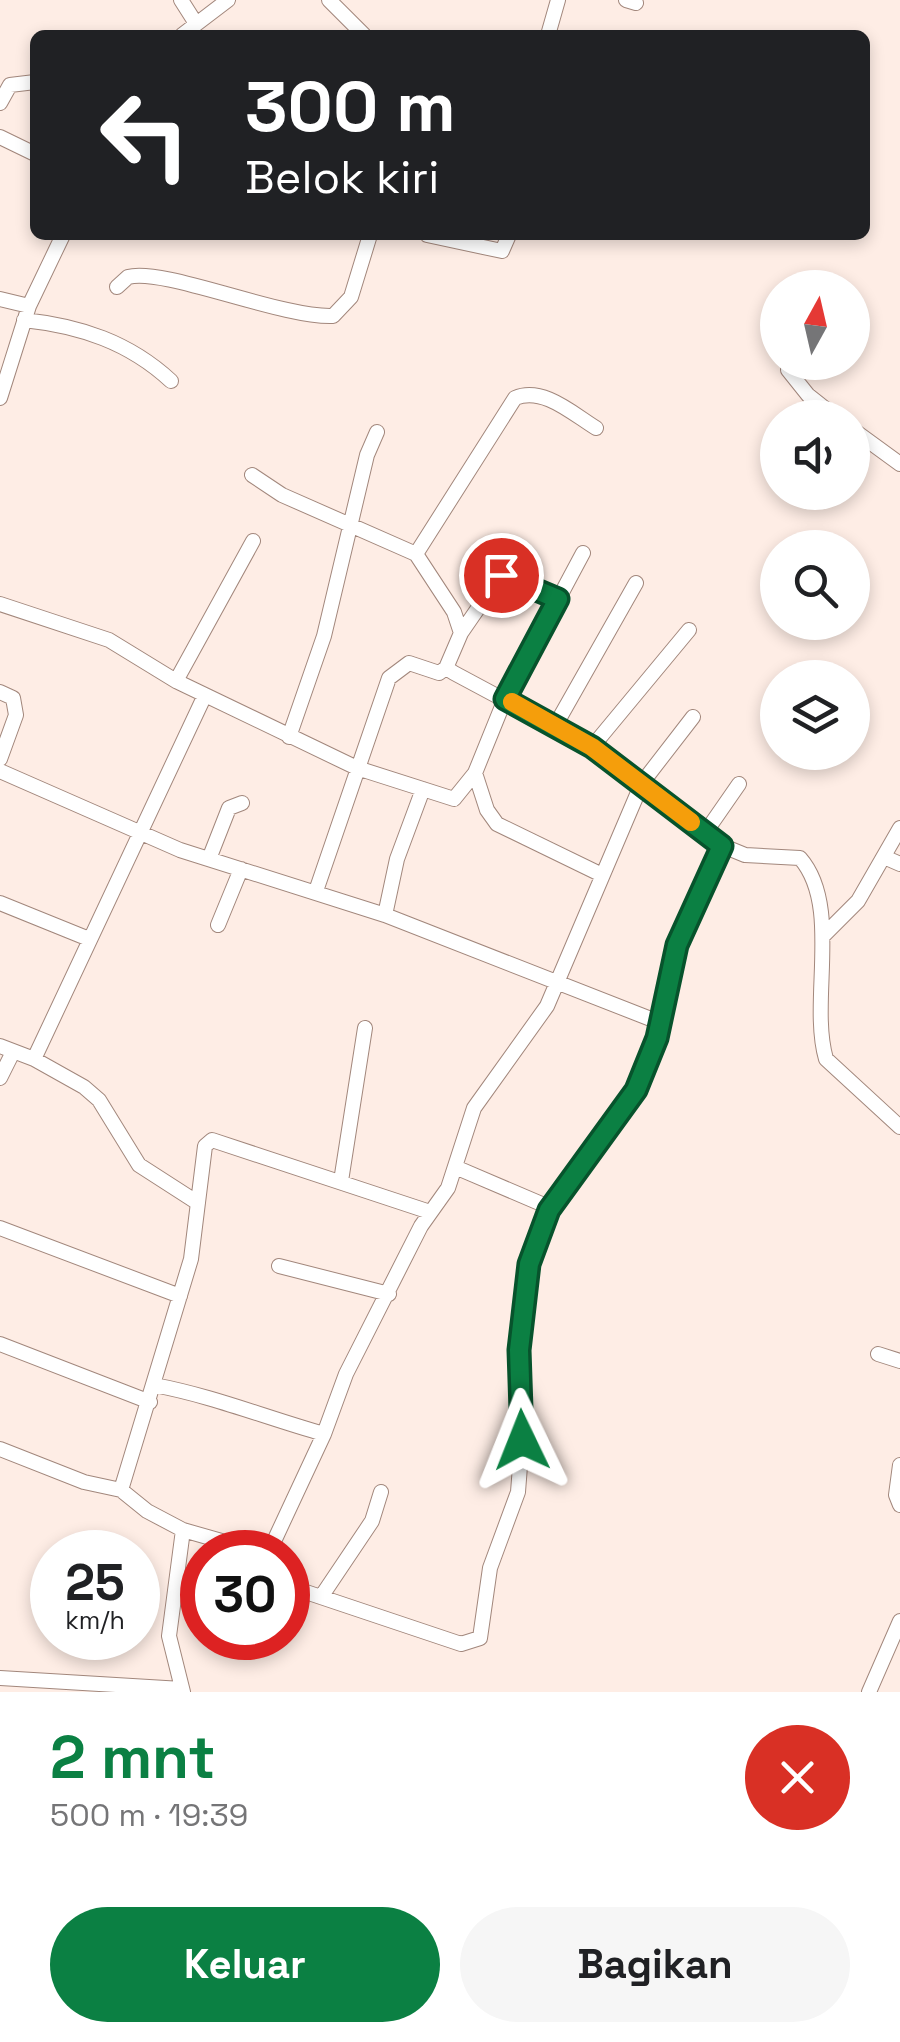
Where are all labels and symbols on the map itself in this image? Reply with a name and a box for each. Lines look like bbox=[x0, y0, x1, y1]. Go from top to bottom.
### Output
north arrow bbox=[760, 270, 870, 380]
pin bbox=[459, 533, 544, 618]
position arrow bbox=[470, 1388, 574, 1492]
speed limit sign: 30 bbox=[180, 1530, 310, 1660]

